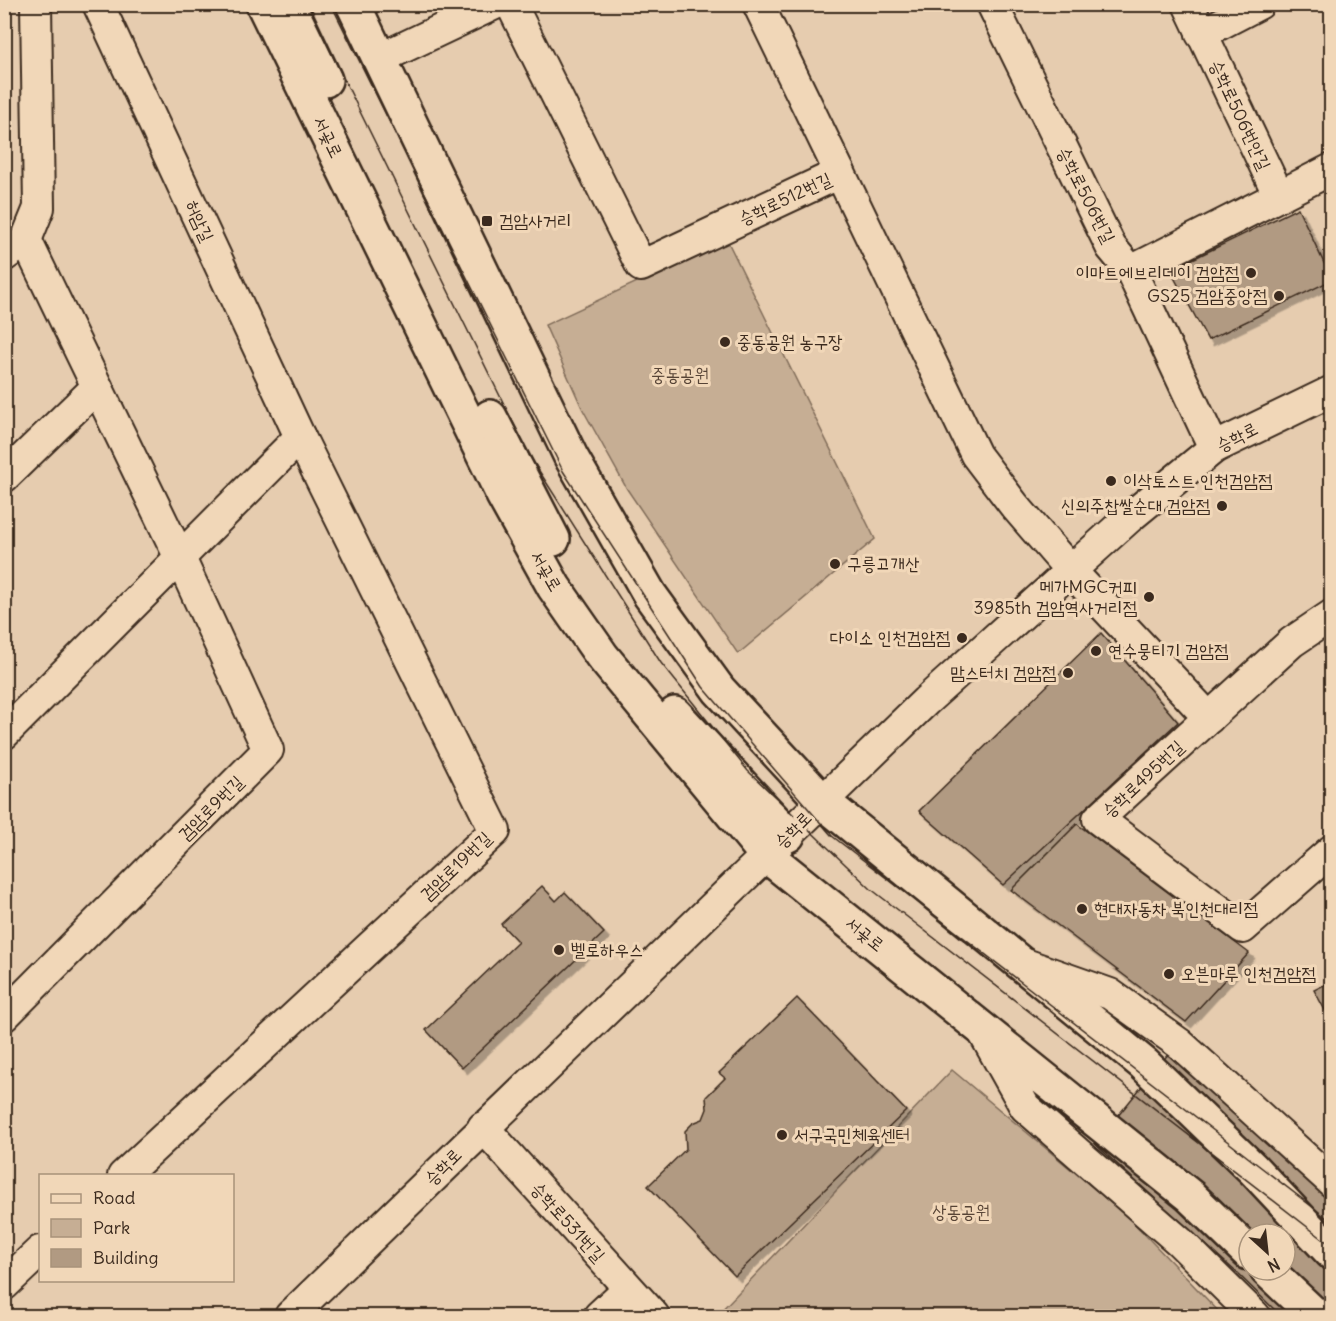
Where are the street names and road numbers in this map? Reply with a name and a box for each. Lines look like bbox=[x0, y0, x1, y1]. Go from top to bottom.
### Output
street label: 승학로506번안길 bbox=[1205, 56, 1276, 174]
street label: 서곶로 bbox=[309, 112, 348, 161]
street label: 승학로506번길 bbox=[1052, 143, 1121, 247]
street label: 승학로512번길 bbox=[735, 167, 835, 230]
street label: 허암길 bbox=[180, 196, 219, 246]
street label: 승학로 bbox=[1212, 416, 1261, 457]
street label: 서곶로 bbox=[526, 546, 567, 595]
street label: 승학로495번길 bbox=[1097, 735, 1189, 822]
street label: 검암로9번길 bbox=[173, 770, 248, 845]
street label: 승학로 bbox=[769, 806, 816, 853]
street label: 검암로19번길 bbox=[415, 826, 496, 905]
street label: 서곶로 bbox=[841, 911, 889, 956]
street label: 승학로 bbox=[419, 1143, 466, 1190]
street label: 승학로531번길 bbox=[526, 1177, 611, 1267]

